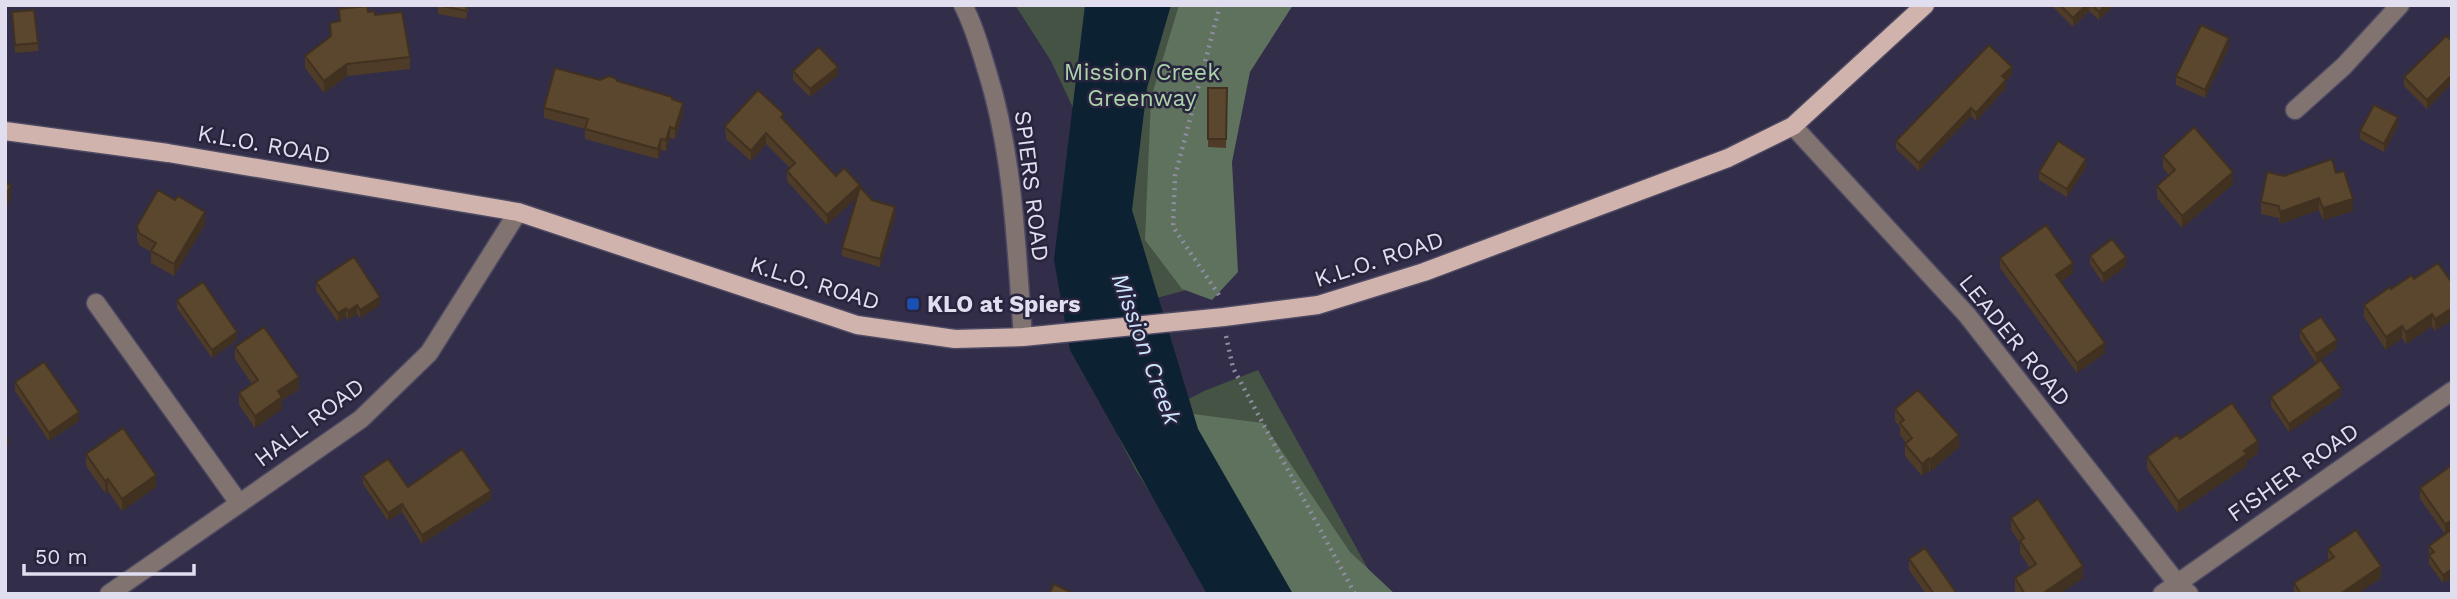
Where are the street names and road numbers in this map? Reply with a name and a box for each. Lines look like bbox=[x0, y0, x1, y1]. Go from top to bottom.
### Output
street label: SPIERS ROAD bbox=[1009, 109, 1054, 263]
street label: K.L.O. ROAD bbox=[195, 120, 332, 169]
street label: K.L.O. ROAD bbox=[1311, 226, 1447, 293]
street label: K.L.O. ROAD bbox=[747, 251, 883, 316]
street label: LEADER ROAD bbox=[1953, 269, 2076, 412]
street label: HALL ROAD bbox=[249, 372, 370, 472]
street label: FISHER ROAD bbox=[2223, 417, 2364, 528]

